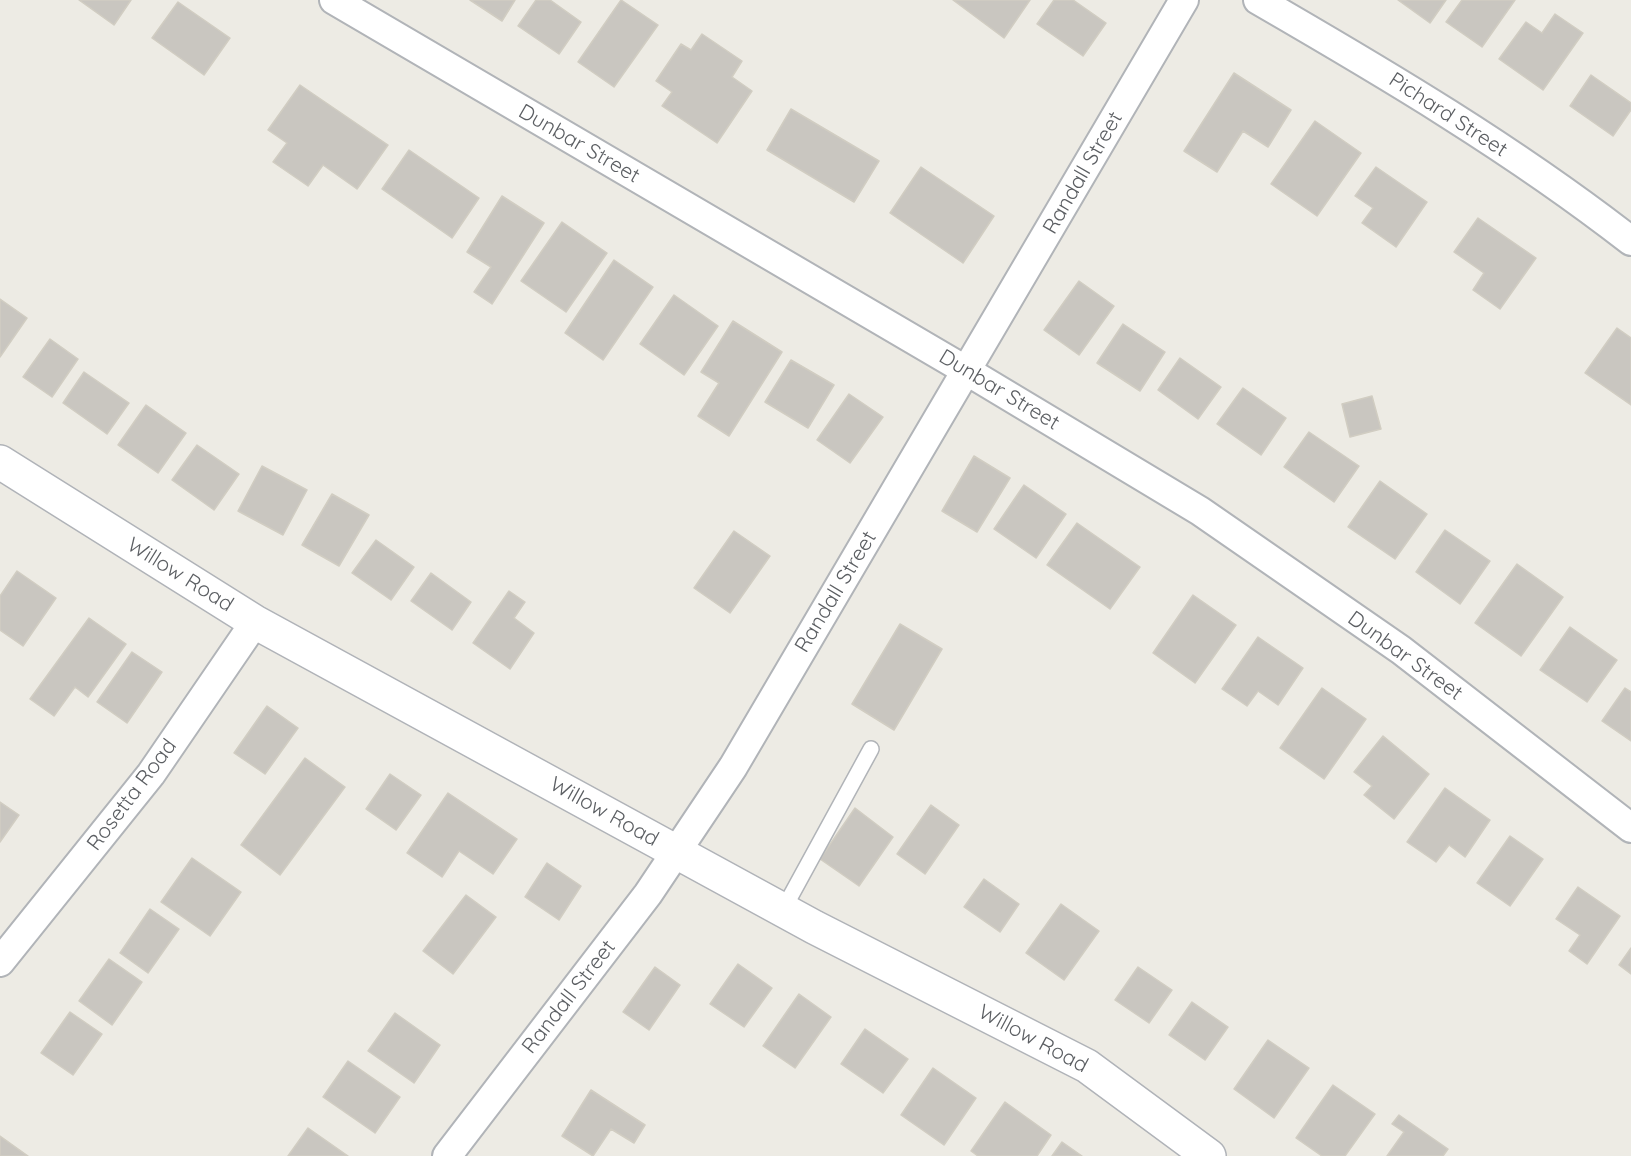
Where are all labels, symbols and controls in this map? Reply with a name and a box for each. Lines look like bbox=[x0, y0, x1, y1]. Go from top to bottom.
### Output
street label: Pichard Street bbox=[1384, 67, 1512, 163]
street label: Dunbar Street bbox=[514, 99, 644, 189]
street label: Randall Street bbox=[1038, 107, 1128, 239]
street label: Dunbar Street bbox=[934, 344, 1064, 436]
street label: Randall Street bbox=[790, 527, 882, 657]
street label: Willow Road bbox=[122, 532, 238, 618]
street label: Dunbar Street bbox=[1343, 606, 1467, 706]
street label: Rosetta Road bbox=[82, 734, 182, 856]
street label: Willow Road bbox=[545, 772, 663, 852]
street label: Randall Street bbox=[517, 935, 621, 1059]
street label: Willow Road bbox=[974, 1000, 1092, 1078]

